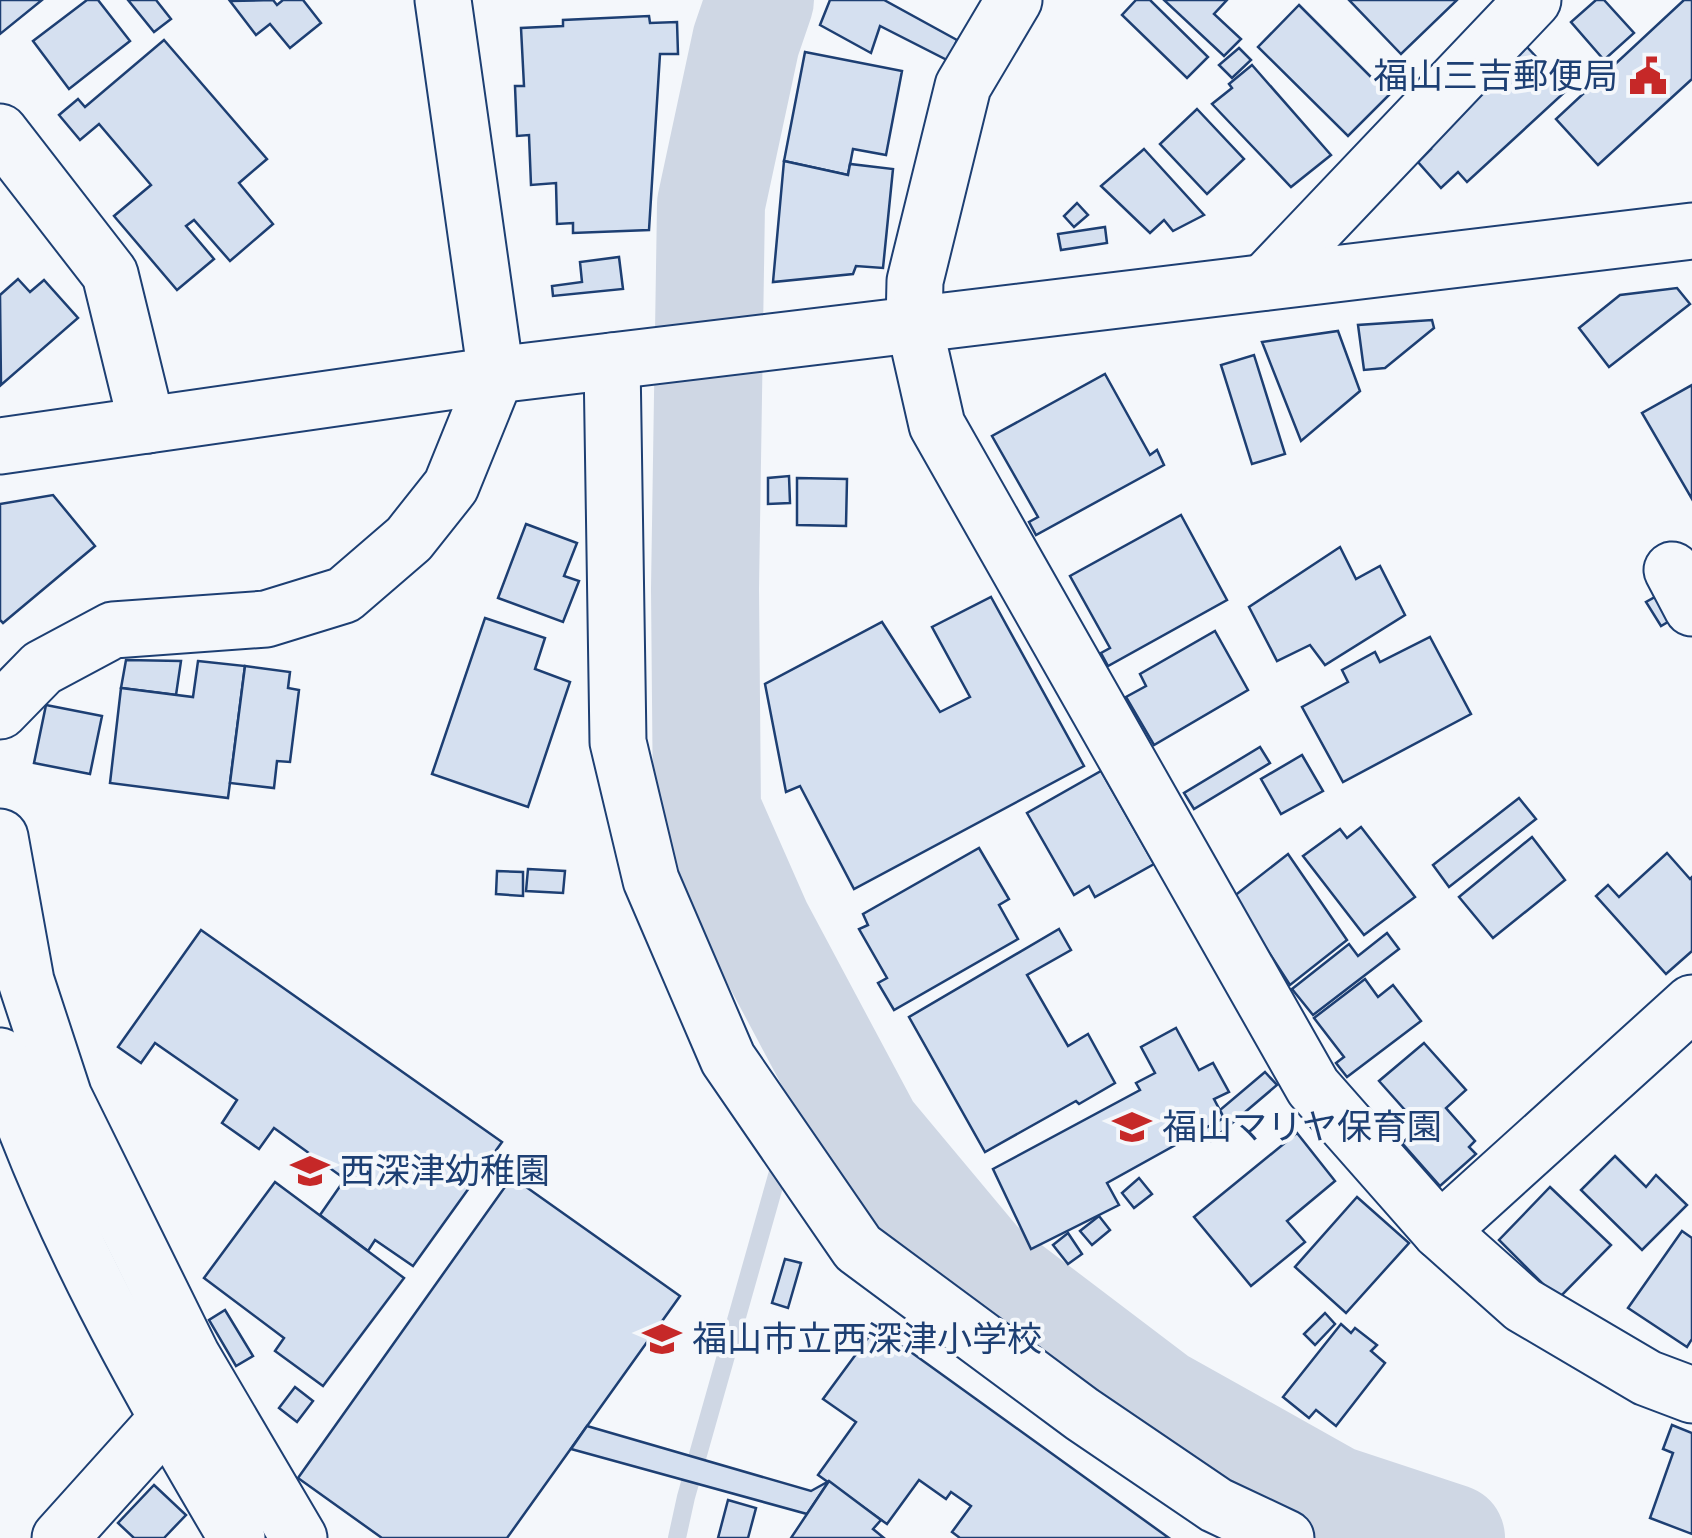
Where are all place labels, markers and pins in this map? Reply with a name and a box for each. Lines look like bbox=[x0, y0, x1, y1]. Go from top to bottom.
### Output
place label: 福山三吉郵便局 bbox=[1373, 51, 1618, 101]
public building icon: 福山三吉郵便局 bbox=[1627, 55, 1669, 97]
place label: 福山マリヤ保育園 bbox=[1162, 1102, 1442, 1152]
school or university icon: 福山マリヤ保育園 bbox=[1111, 1106, 1153, 1148]
place label: 西深津幼稚園 bbox=[340, 1146, 550, 1196]
school or university icon: 西深津幼稚園 bbox=[289, 1150, 331, 1192]
place label: 福山市立西深津小学校 bbox=[692, 1314, 1042, 1364]
school or university icon: 福山市立西深津小学校 bbox=[641, 1318, 683, 1360]

